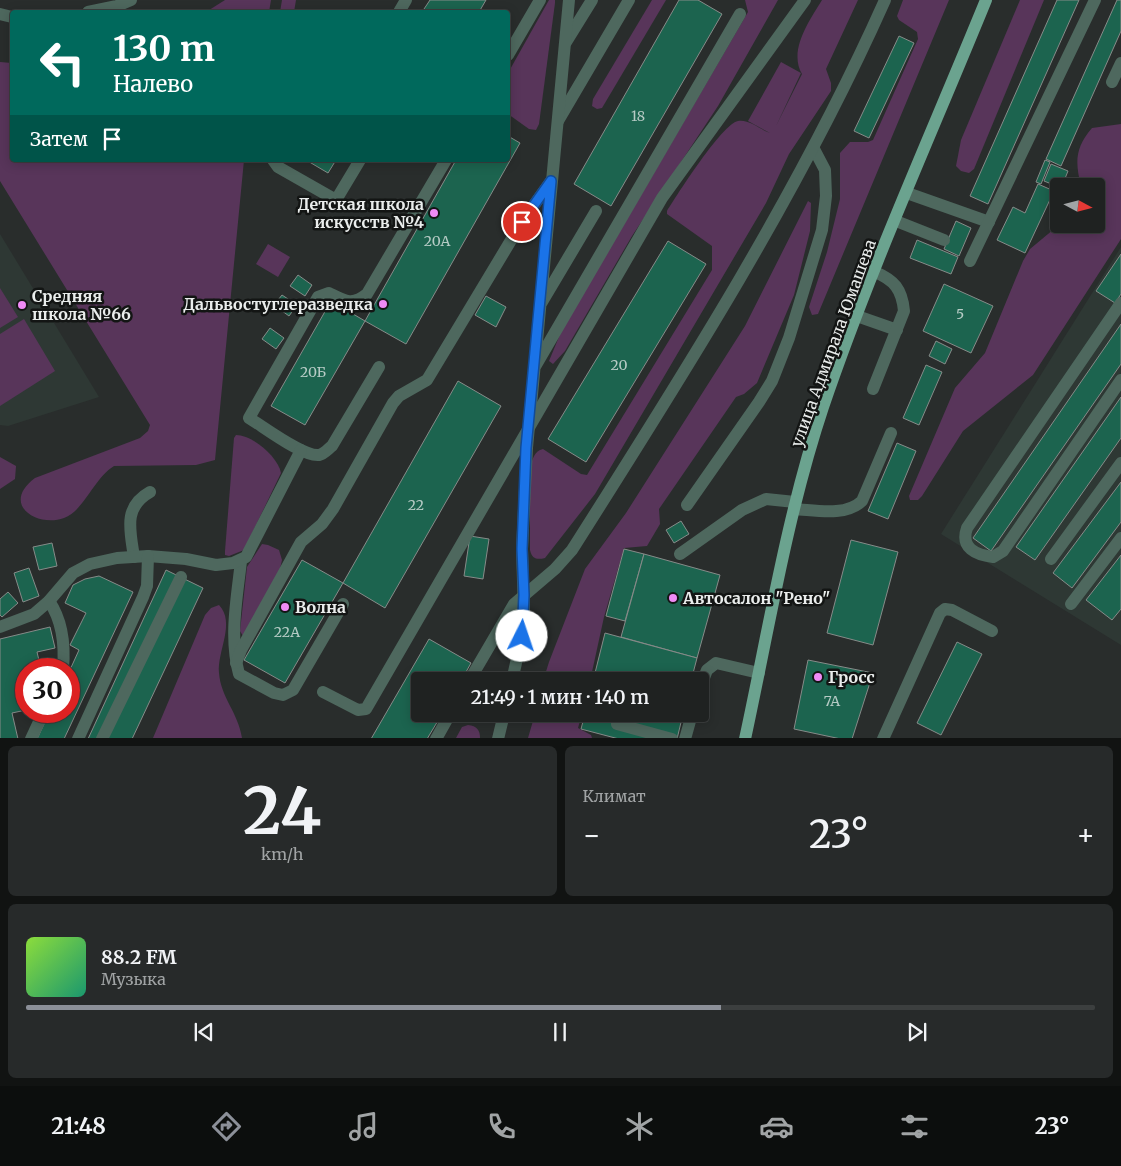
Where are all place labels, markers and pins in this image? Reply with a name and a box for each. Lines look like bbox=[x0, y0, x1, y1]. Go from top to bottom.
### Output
place label: Детская школа искусств №4 bbox=[298, 194, 424, 232]
pin bbox=[501, 201, 543, 243]
marker: Детская школа искусств №4 bbox=[428, 207, 440, 219]
place label: Средняя школа №66 bbox=[32, 286, 131, 324]
place label: Дальвостуглеразведка bbox=[183, 294, 373, 314]
marker: Дальвостуглеразведка bbox=[377, 298, 389, 310]
marker: Средняя школа №66 bbox=[16, 299, 28, 311]
place label: Автосалон "Рено" bbox=[682, 588, 830, 608]
marker: Автосалон "Рено" bbox=[667, 592, 679, 604]
place label: Волна bbox=[295, 597, 346, 617]
marker: Волна bbox=[279, 601, 291, 613]
place label: Гросс bbox=[828, 667, 875, 687]
marker: Гросс bbox=[812, 671, 824, 683]

